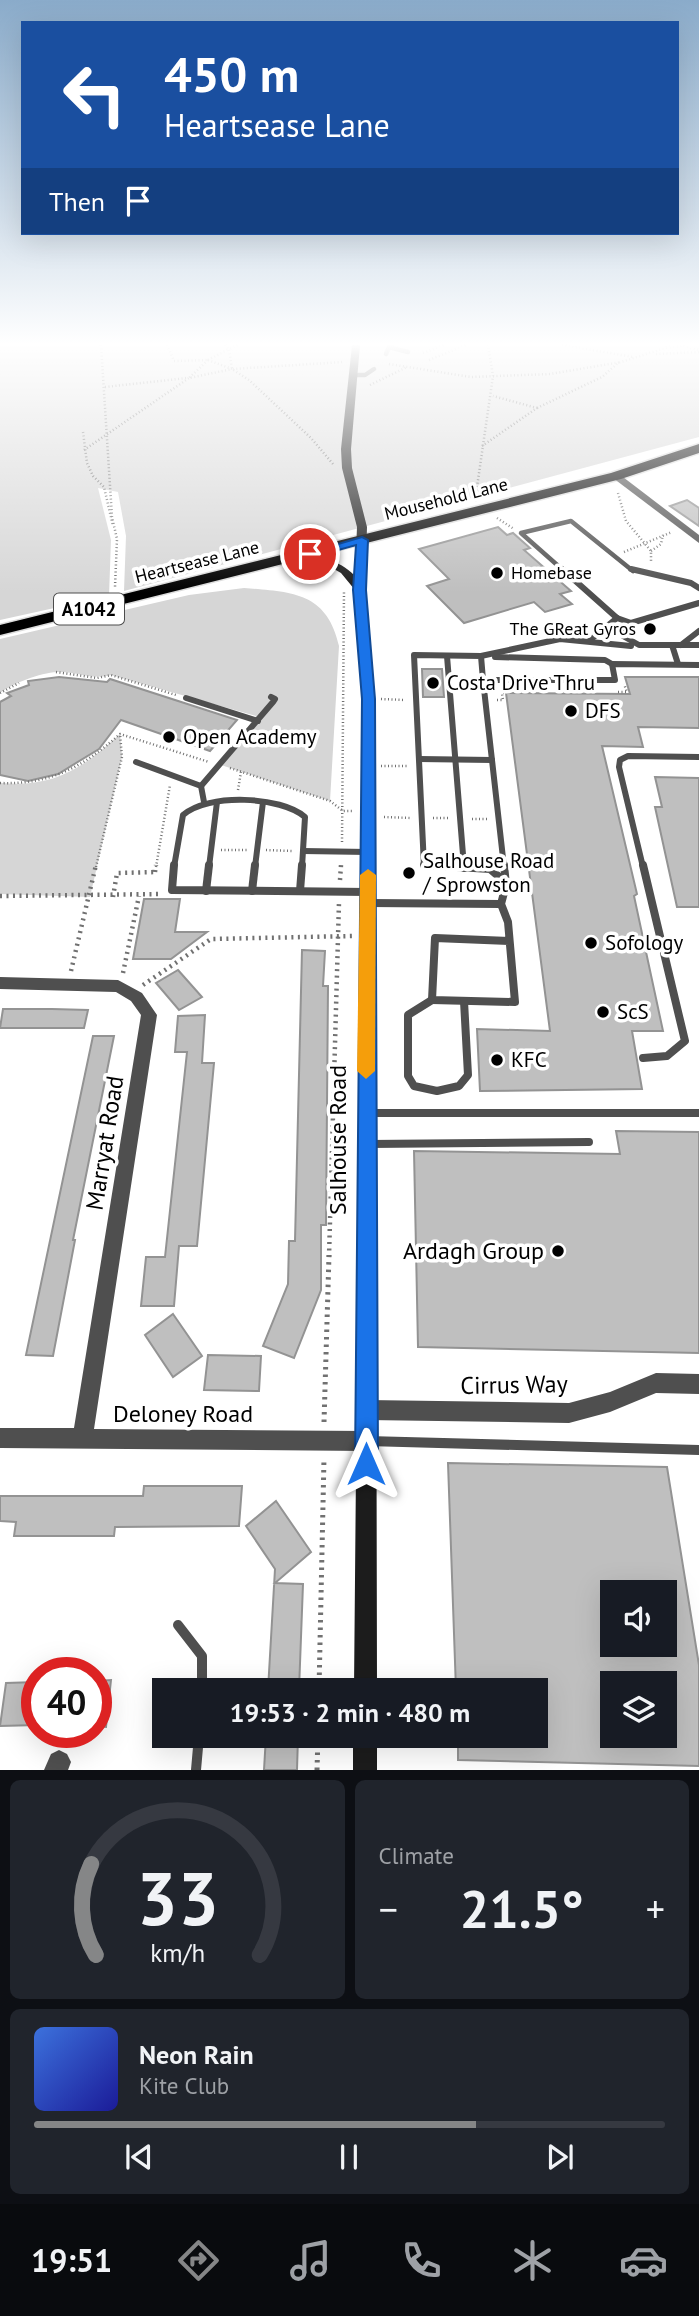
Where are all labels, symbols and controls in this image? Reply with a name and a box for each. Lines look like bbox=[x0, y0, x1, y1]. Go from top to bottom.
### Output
text: 450 m bbox=[164, 42, 299, 106]
icon: left bbox=[49, 49, 140, 140]
text: Heartsease Lane bbox=[164, 104, 390, 146]
icon: arrive bbox=[119, 182, 157, 220]
text: Then bbox=[49, 185, 105, 218]
street label: Mousehold Lane bbox=[382, 472, 510, 525]
pin bbox=[280, 524, 340, 584]
street label: Heartsease Lane bbox=[132, 535, 261, 588]
icon: arrive bbox=[291, 535, 329, 573]
place label: Homebase bbox=[511, 561, 592, 584]
marker: Homebase bbox=[489, 565, 505, 581]
road number: A1042 bbox=[54, 594, 124, 624]
place label: The GReat Gyros bbox=[510, 617, 636, 640]
marker: The GReat Gyros bbox=[642, 621, 658, 637]
place label: Costa Drive Thru bbox=[447, 669, 595, 696]
marker: Costa Drive Thru bbox=[425, 675, 441, 691]
place label: DFS bbox=[585, 697, 621, 724]
marker: DFS bbox=[563, 703, 579, 719]
place label: Open Academy bbox=[183, 723, 317, 750]
marker: Open Academy bbox=[161, 729, 177, 745]
place label: Salhouse Road / Sprowston bbox=[422, 847, 554, 898]
marker: Salhouse Road / Sprowston bbox=[401, 865, 417, 881]
place label: Sofology bbox=[605, 929, 684, 956]
marker: Sofology bbox=[583, 935, 599, 951]
place label: ScS bbox=[617, 998, 649, 1025]
marker: ScS bbox=[595, 1004, 611, 1020]
place label: KFC bbox=[511, 1046, 547, 1073]
marker: KFC bbox=[489, 1052, 505, 1068]
street label: Salhouse Road bbox=[322, 1065, 353, 1215]
street label: Marryat Road bbox=[79, 1074, 130, 1212]
place label: Ardagh Group bbox=[403, 1235, 544, 1266]
marker: Ardagh Group bbox=[550, 1243, 566, 1259]
street label: Cirrus Way bbox=[460, 1368, 568, 1401]
street label: Deloney Road bbox=[113, 1398, 253, 1429]
position arrow bbox=[329, 1427, 403, 1501]
map controls bbox=[600, 1580, 677, 1748]
button: sound bbox=[600, 1580, 677, 1657]
speed limit sign: 40 bbox=[21, 1657, 112, 1748]
button: layers bbox=[600, 1671, 677, 1748]
text: 19:53 · 2 min · 480 m bbox=[230, 1696, 470, 1729]
text: Climate bbox=[379, 1841, 454, 1870]
text: 33 bbox=[136, 1852, 219, 1946]
text: 21.5° bbox=[460, 1875, 584, 1942]
text: − bbox=[379, 1884, 398, 1933]
text: + bbox=[646, 1884, 665, 1933]
text: km/h bbox=[150, 1937, 205, 1969]
text: Neon Rain bbox=[139, 2038, 254, 2071]
text: Kite Club bbox=[139, 2071, 229, 2100]
icon: previous bbox=[120, 2138, 158, 2176]
icon: pause bbox=[330, 2138, 368, 2176]
icon: next bbox=[541, 2138, 579, 2176]
icon: directions bbox=[174, 2236, 223, 2285]
icon: music bbox=[286, 2236, 335, 2285]
icon: phone bbox=[397, 2236, 446, 2285]
icon: climate bbox=[508, 2236, 557, 2285]
icon: car bbox=[619, 2236, 668, 2285]
text: 19:51 bbox=[31, 2239, 112, 2281]

